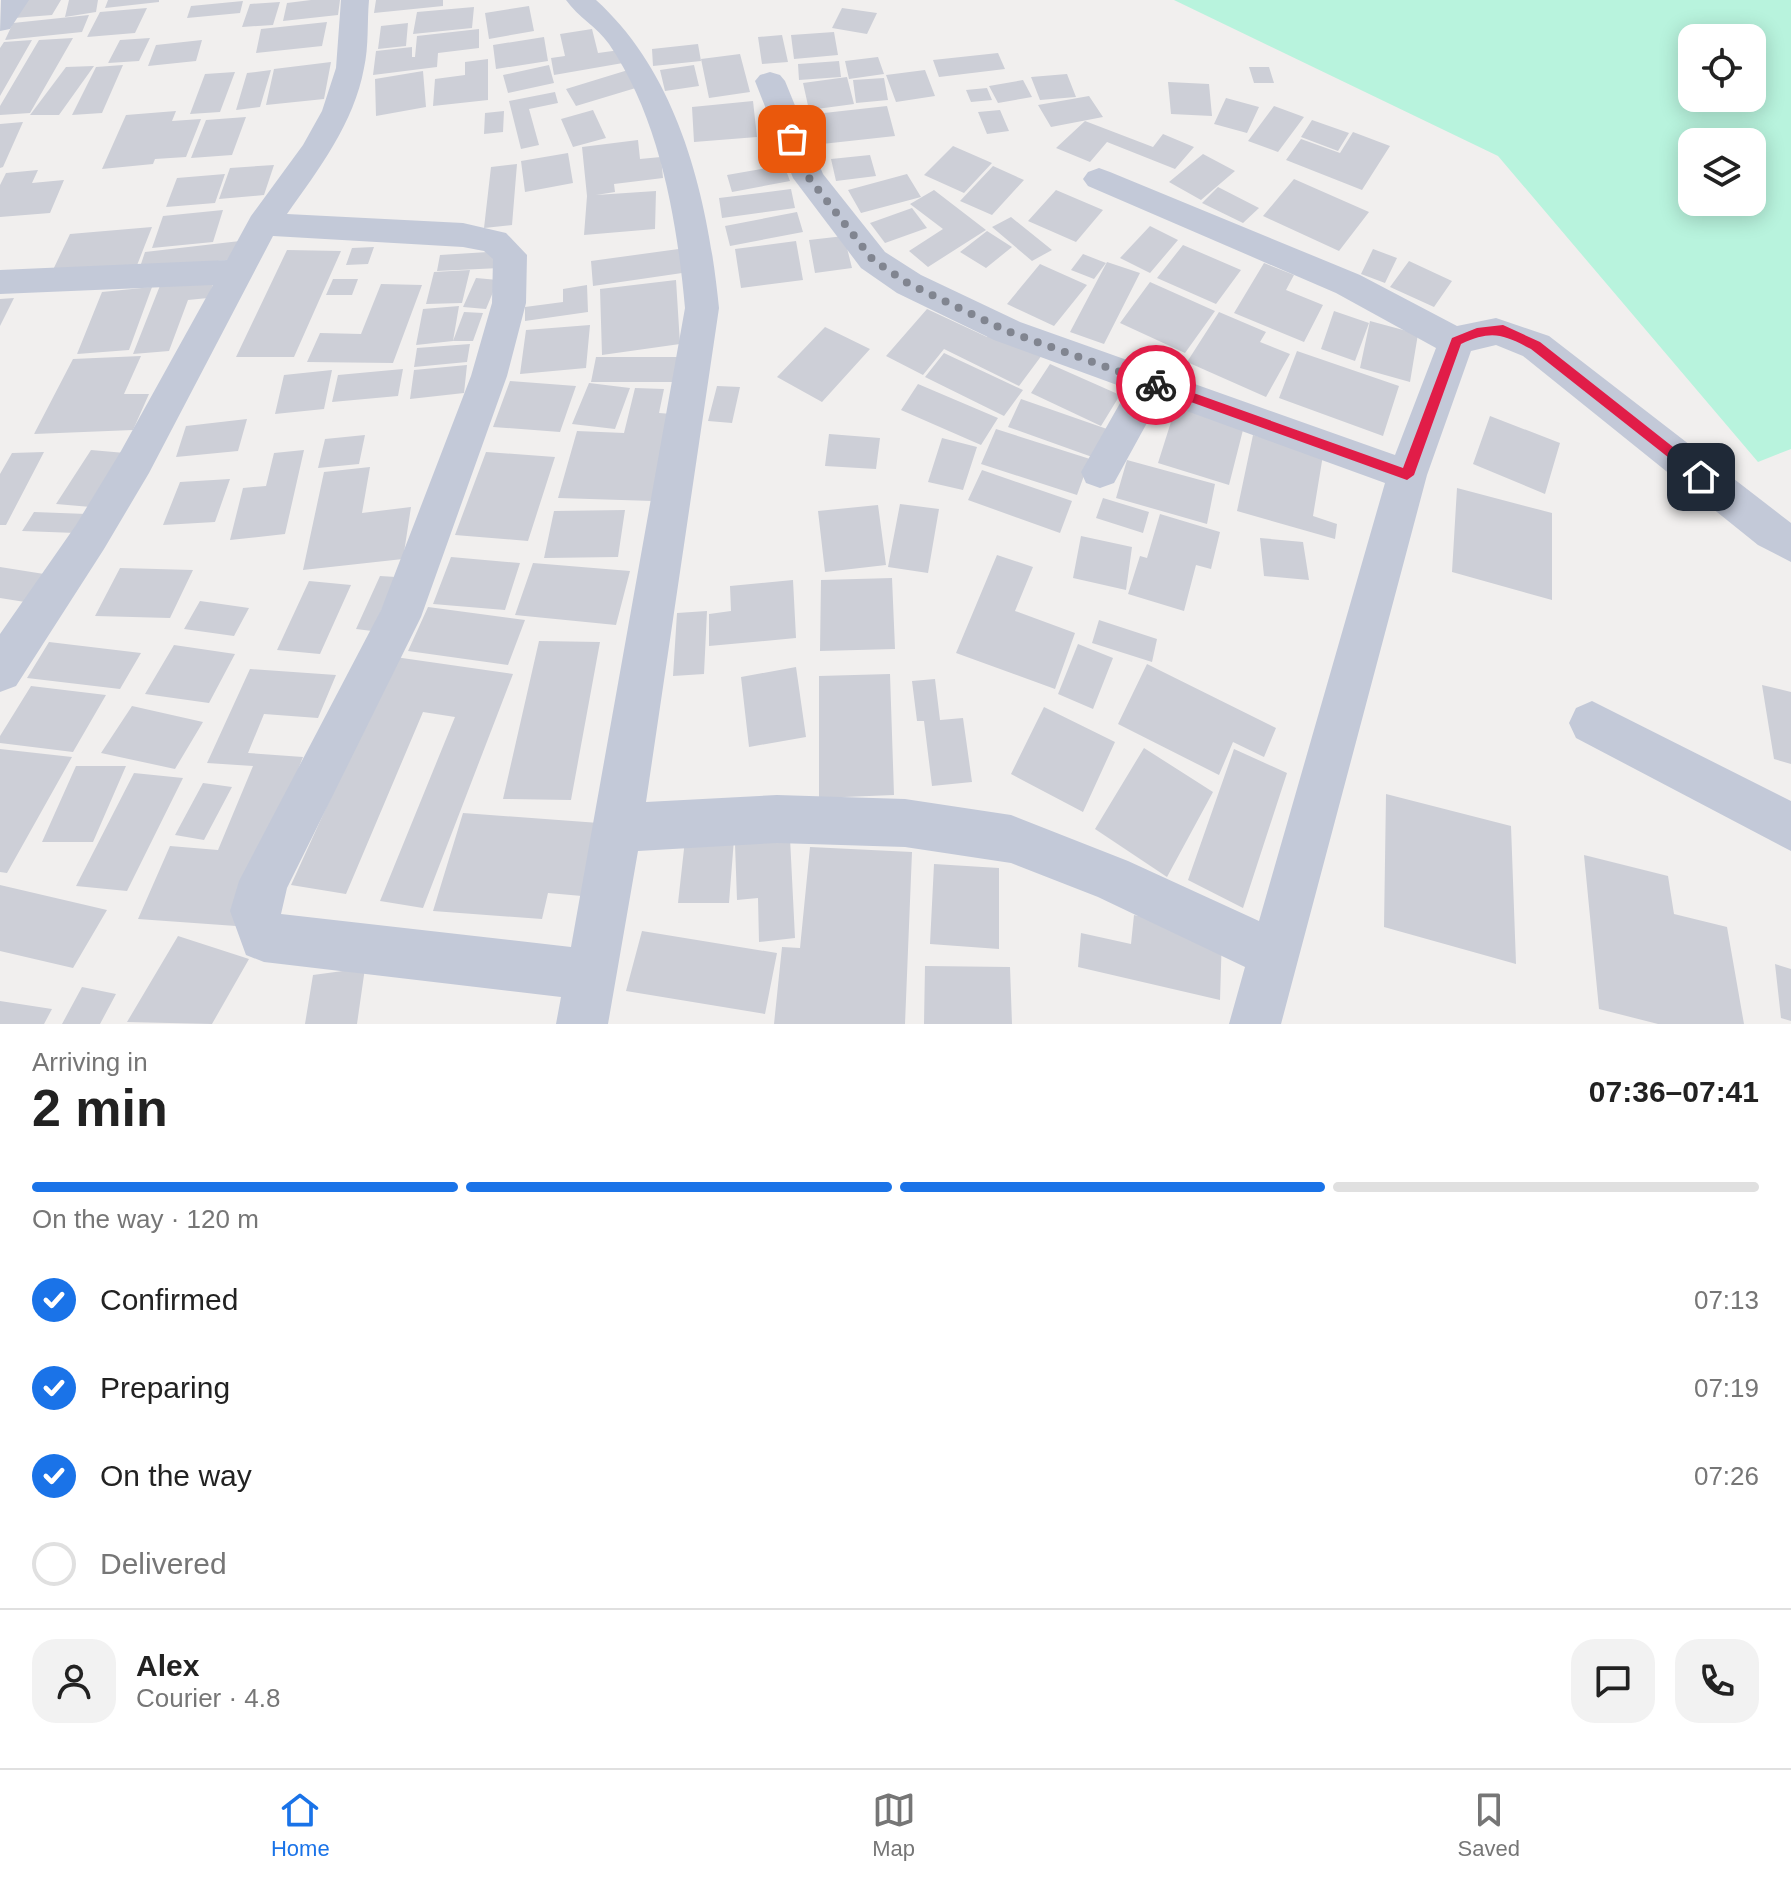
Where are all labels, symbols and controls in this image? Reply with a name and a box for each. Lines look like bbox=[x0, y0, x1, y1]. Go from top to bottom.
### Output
map controls bbox=[1678, 24, 1766, 216]
button: locate bbox=[1678, 24, 1766, 112]
pin bbox=[758, 105, 826, 173]
icon: bag bbox=[770, 117, 814, 161]
button: layers bbox=[1678, 128, 1766, 216]
courier bbox=[1116, 345, 1196, 425]
icon: bike bbox=[1134, 363, 1178, 407]
pin bbox=[1667, 443, 1735, 511]
icon: home bbox=[1679, 455, 1723, 499]
text: Arriving in bbox=[32, 1047, 148, 1077]
text: 07:36–07:41 bbox=[1589, 1075, 1759, 1108]
text: 2 min bbox=[32, 1079, 168, 1137]
text: On the way · 120 m bbox=[32, 1204, 259, 1234]
icon: check bbox=[32, 1278, 76, 1322]
text: Confirmed bbox=[100, 1283, 238, 1316]
text: 07:13 bbox=[1694, 1285, 1759, 1315]
icon: check bbox=[32, 1366, 76, 1410]
text: Preparing bbox=[100, 1371, 230, 1404]
text: 07:19 bbox=[1694, 1373, 1759, 1403]
icon: check bbox=[32, 1454, 76, 1498]
text: On the way bbox=[100, 1459, 252, 1492]
text: 07:26 bbox=[1694, 1461, 1759, 1491]
text: Delivered bbox=[100, 1547, 227, 1580]
button: person bbox=[32, 1639, 116, 1723]
button: chat bbox=[1571, 1639, 1655, 1723]
button: phone bbox=[1675, 1639, 1759, 1723]
text: Alex bbox=[136, 1649, 199, 1682]
text: Courier · 4.8 bbox=[136, 1683, 281, 1713]
tab: Home bbox=[271, 1788, 330, 1862]
tab: Map bbox=[872, 1788, 916, 1862]
tab: Saved bbox=[1458, 1788, 1520, 1862]

